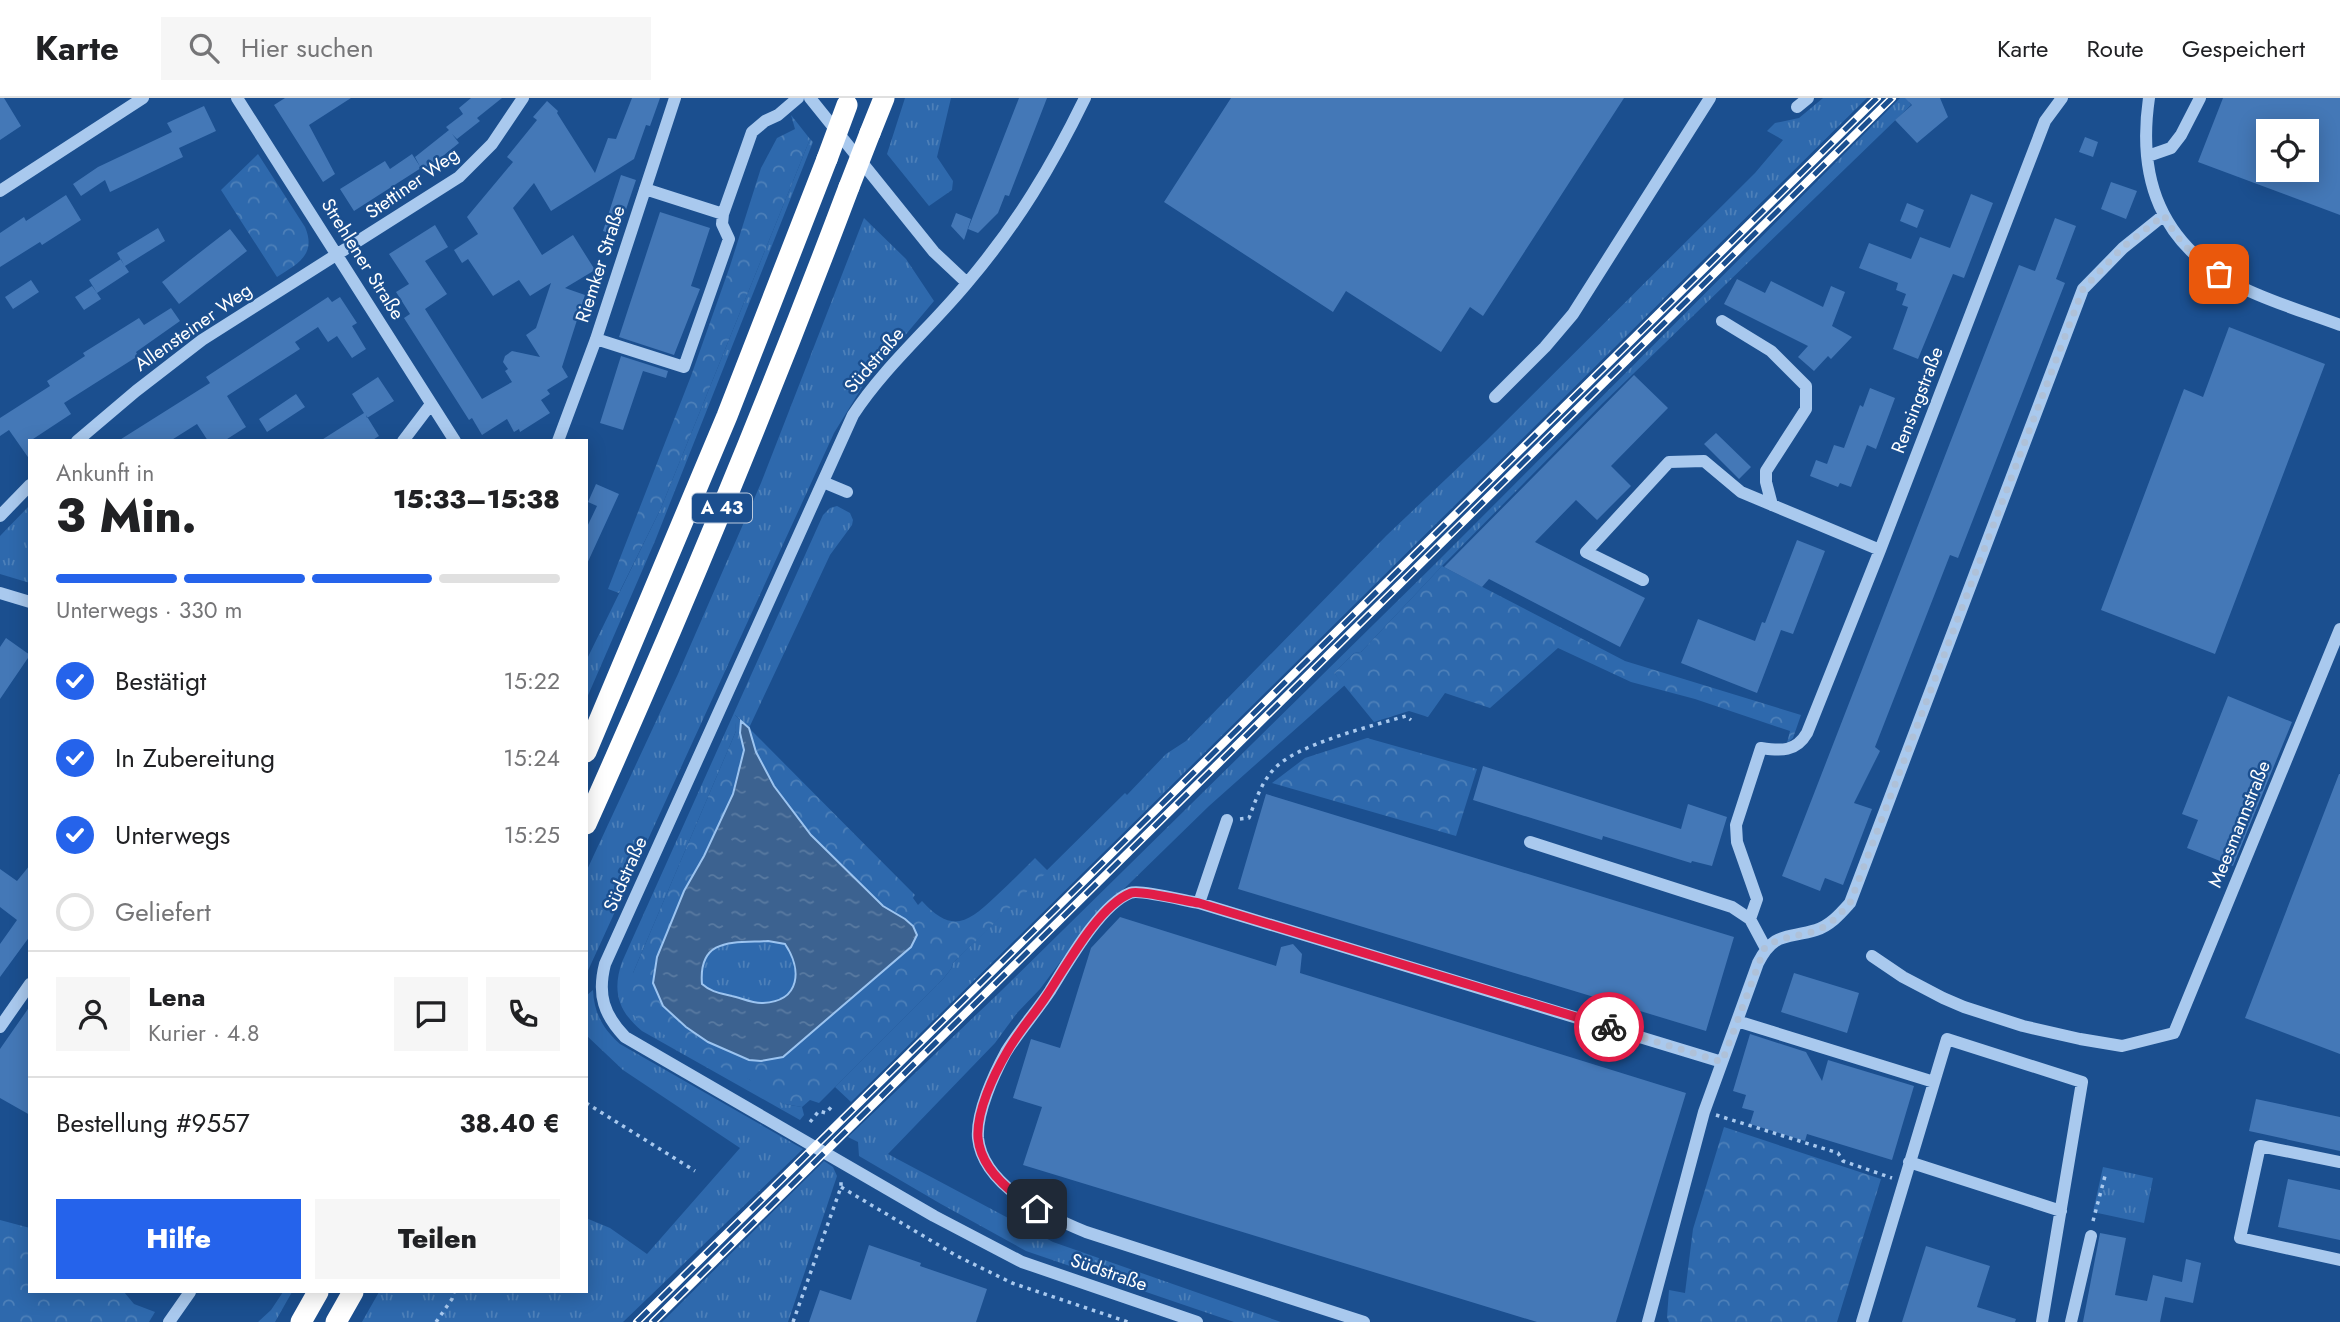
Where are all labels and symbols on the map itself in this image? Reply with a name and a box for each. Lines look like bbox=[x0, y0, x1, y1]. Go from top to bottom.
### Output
street label: Stettiner Weg bbox=[360, 141, 464, 225]
street label: Strehlener Straße bbox=[315, 193, 411, 325]
street label: Riemker Straße bbox=[568, 202, 632, 326]
pin bbox=[2189, 244, 2249, 304]
street label: Allensteiner Weg bbox=[129, 276, 257, 378]
street label: Südstraße bbox=[838, 321, 910, 399]
street label: Rensingstraße bbox=[1884, 343, 1950, 457]
road number: A 43 bbox=[692, 494, 752, 522]
street label: Meesmannstraße bbox=[2201, 756, 2277, 892]
street label: Südstraße bbox=[596, 832, 654, 916]
courier bbox=[1574, 992, 1644, 1062]
pin bbox=[1007, 1179, 1067, 1239]
street label: Südstraße bbox=[1067, 1246, 1151, 1298]

